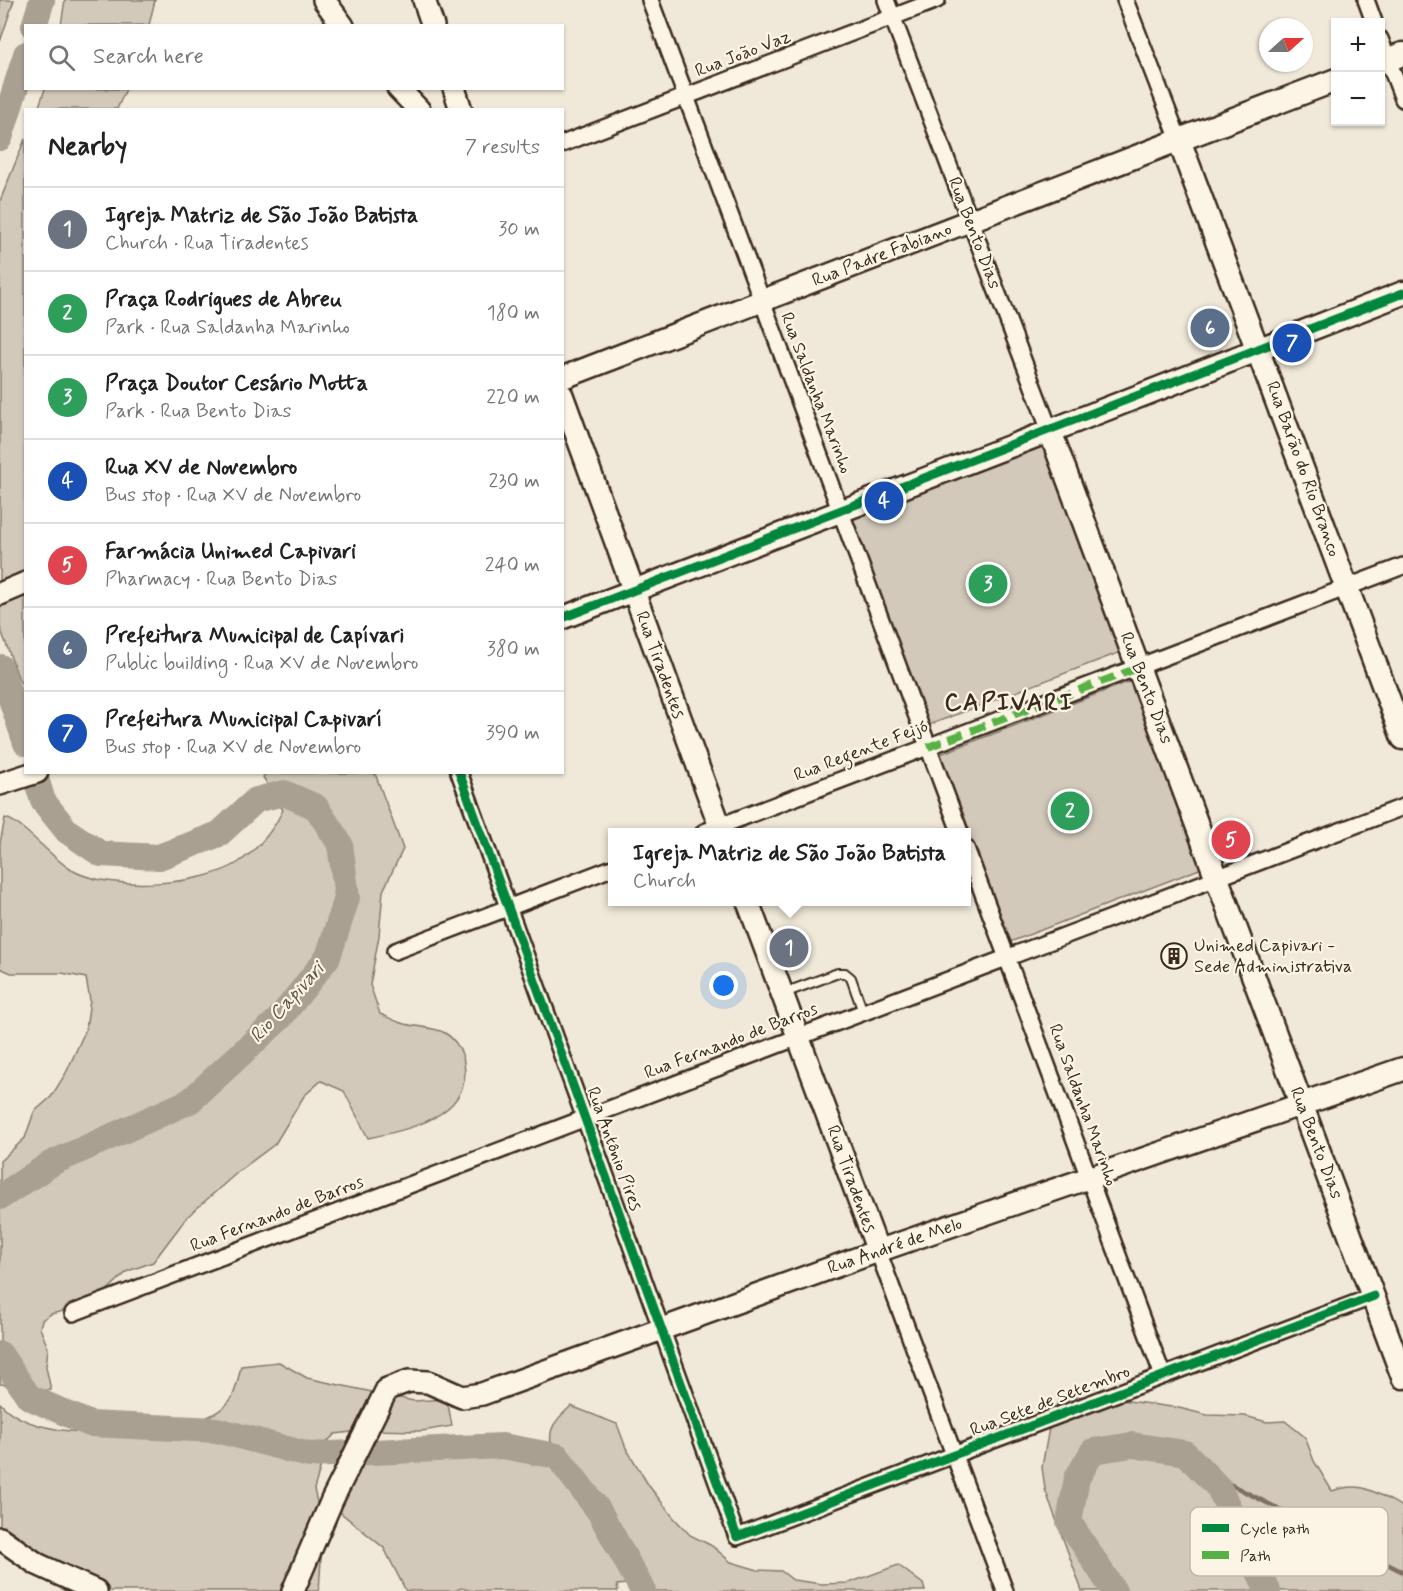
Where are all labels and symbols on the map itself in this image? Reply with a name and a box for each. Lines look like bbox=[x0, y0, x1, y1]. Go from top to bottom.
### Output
north arrow bbox=[1259, 18, 1313, 72]
street label: Rua João Vaz bbox=[692, 25, 795, 83]
street label: Rua Bento Dias bbox=[942, 174, 1006, 292]
street label: Rua Padre Fabiano bbox=[809, 217, 955, 293]
pin: 6 bbox=[1190, 306, 1230, 350]
street label: Rua Saldanha Marinho bbox=[774, 309, 858, 477]
pin: 7 bbox=[1272, 320, 1312, 366]
street label: Rua Barão do Rio Branco bbox=[1260, 378, 1346, 560]
pin: 4 bbox=[864, 478, 904, 524]
pin: 3 bbox=[968, 562, 1008, 606]
street label: Rua Tiradentes bbox=[629, 608, 691, 722]
street label: Rua Bento Dias bbox=[1114, 629, 1178, 747]
district label: CAPIVARI bbox=[944, 688, 1074, 719]
street label: Rua Regente Feijó bbox=[790, 714, 932, 790]
pin: 2 bbox=[1050, 788, 1090, 834]
pin: 5 bbox=[1212, 818, 1250, 862]
pin: 1 bbox=[770, 926, 808, 970]
place label: Unimed Capivari - Sede Administrativa bbox=[1194, 934, 1352, 979]
building icon: Unimed Capivari - Sede Administrativa bbox=[1159, 941, 1189, 971]
water label: Rio Capivari bbox=[244, 955, 332, 1049]
your location bbox=[709, 971, 738, 1000]
street label: Rua Fernando de Barros bbox=[641, 997, 821, 1085]
street label: Rua Saldanha Marinho bbox=[1043, 1021, 1124, 1190]
street label: Rua Antônio Pires bbox=[580, 1084, 648, 1214]
street label: Rua Bento Dias bbox=[1284, 1084, 1348, 1202]
street label: Rua Tiradentes bbox=[820, 1122, 882, 1236]
street label: Rua Fernando de Barros bbox=[187, 1170, 367, 1258]
street label: Rua André de Melo bbox=[825, 1212, 966, 1280]
street label: Rua Sete de Setembro bbox=[967, 1359, 1133, 1443]
legend bbox=[1190, 1507, 1388, 1576]
text: Cycle path bbox=[1240, 1519, 1310, 1540]
text: Path bbox=[1240, 1546, 1271, 1567]

